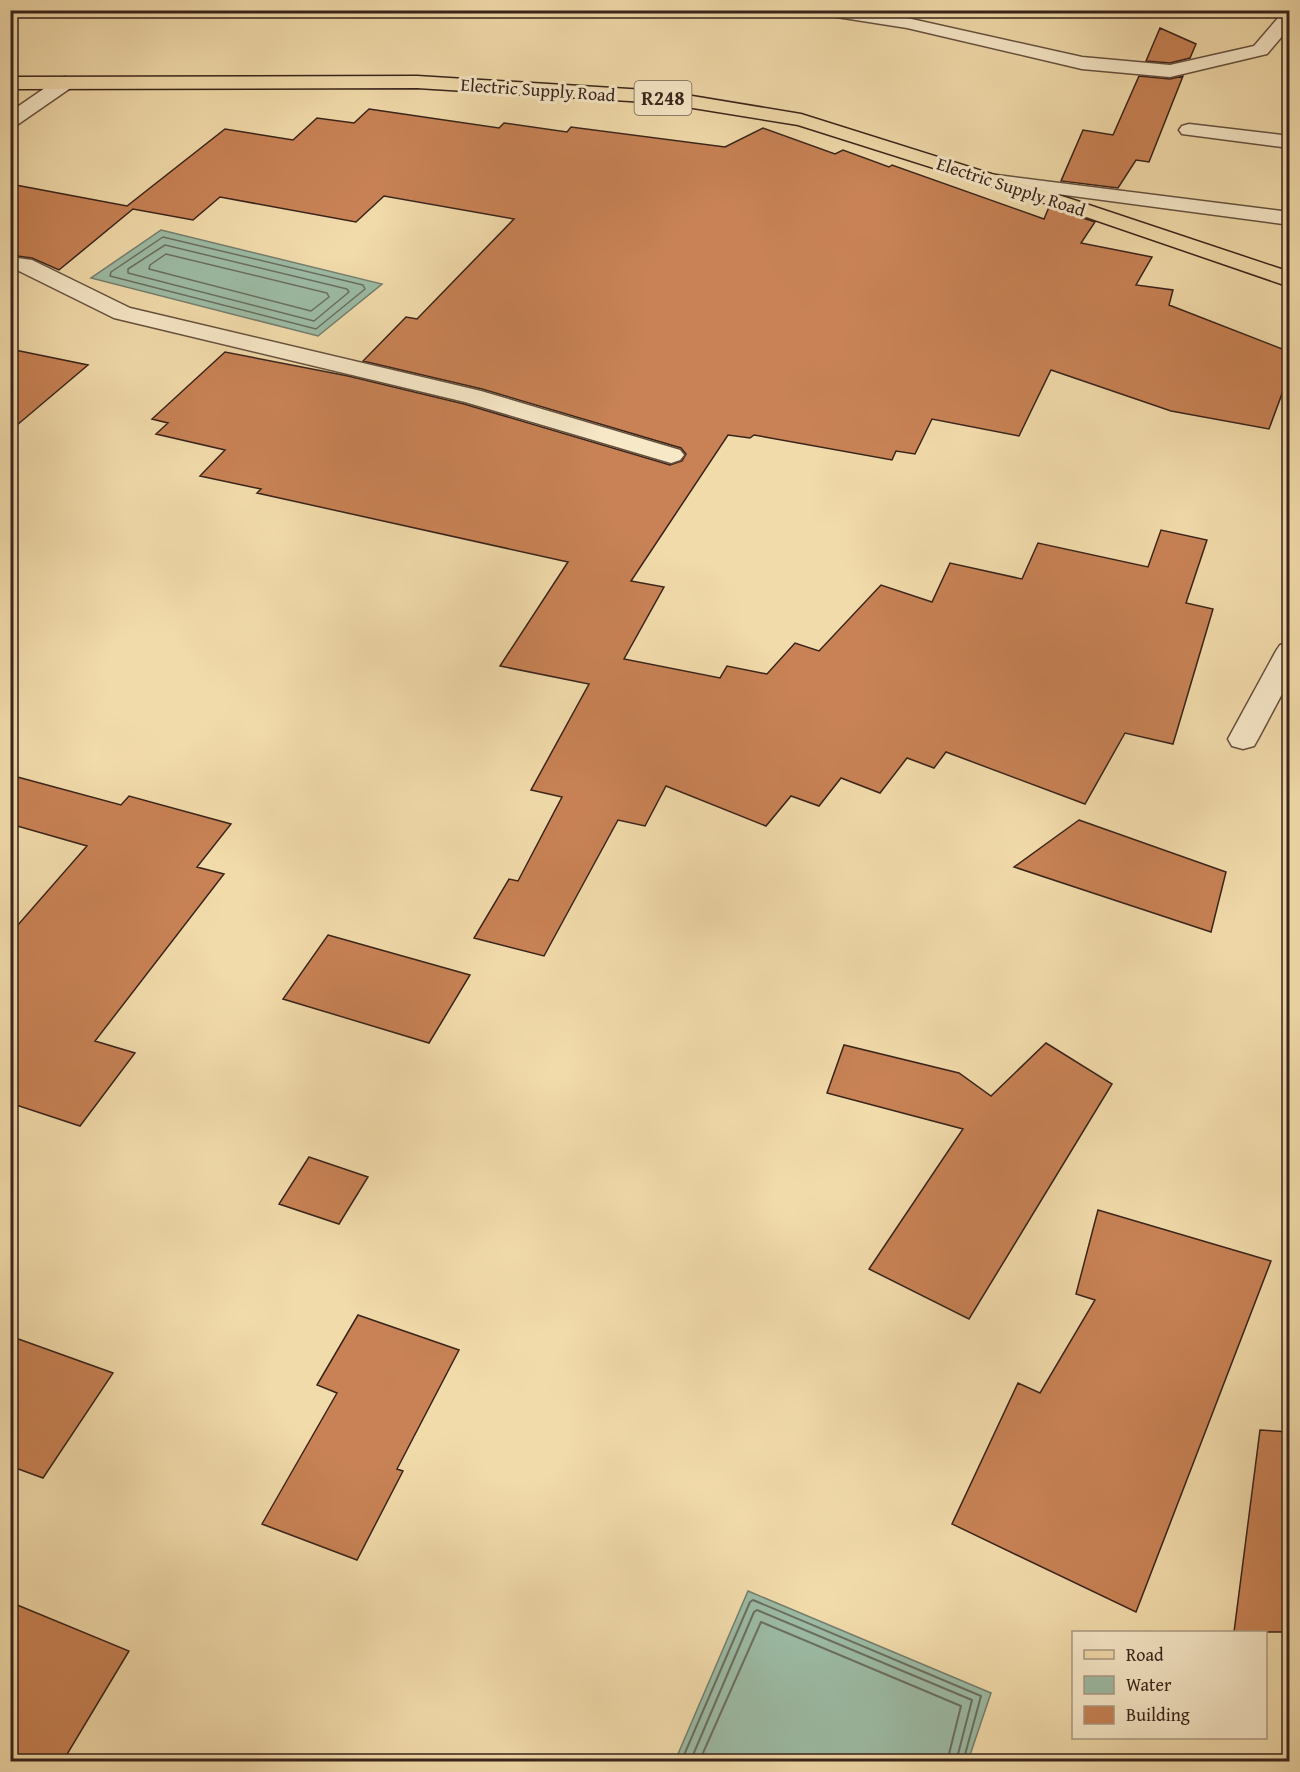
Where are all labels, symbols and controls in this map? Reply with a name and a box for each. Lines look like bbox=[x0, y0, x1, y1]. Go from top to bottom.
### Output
street label: Electric Supply Road bbox=[460, 71, 617, 108]
road number: R248 bbox=[634, 81, 692, 115]
street label: Electric Supply Road bbox=[933, 150, 1089, 223]
legend bbox=[1072, 1631, 1267, 1739]
text: Road bbox=[1126, 1641, 1164, 1668]
text: Water bbox=[1126, 1671, 1172, 1698]
text: Building bbox=[1126, 1701, 1190, 1728]

